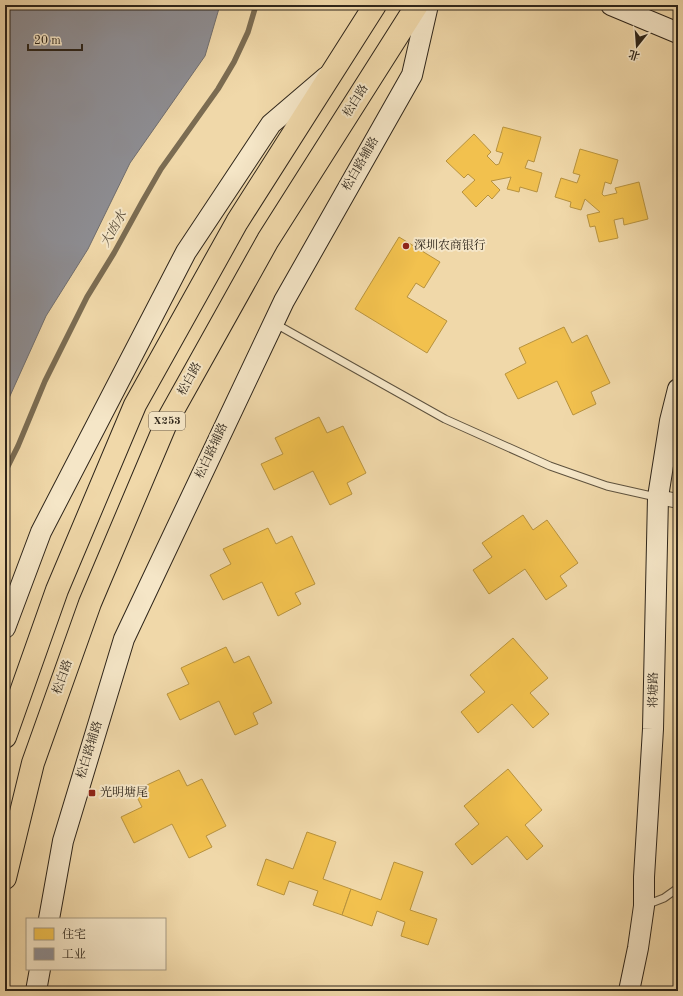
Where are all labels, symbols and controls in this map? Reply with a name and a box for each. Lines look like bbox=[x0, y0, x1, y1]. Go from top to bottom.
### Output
scale bar bbox=[28, 26, 82, 52]
north arrow bbox=[617, 26, 657, 66]
text: 20 m bbox=[34, 35, 61, 47]
text: 北 bbox=[627, 47, 641, 62]
street label: 松白路 bbox=[340, 81, 371, 119]
street label: 松白路辅路 bbox=[339, 134, 381, 193]
water label: 大凼水 bbox=[98, 207, 130, 249]
place label: 深圳农商银行 bbox=[414, 238, 486, 252]
marker: 深圳农商银行 bbox=[401, 241, 411, 251]
street label: 松白路 bbox=[174, 359, 204, 398]
road number: X253 bbox=[149, 412, 185, 430]
street label: 松白路辅路 bbox=[192, 420, 230, 481]
street label: 松白路 bbox=[49, 657, 75, 696]
street label: 将塘路 bbox=[646, 672, 660, 708]
street label: 松白路辅路 bbox=[74, 719, 105, 780]
place label: 光明塘尾 bbox=[100, 785, 148, 799]
marker: 光明塘尾 bbox=[87, 788, 97, 798]
legend bbox=[26, 918, 166, 970]
text: 住宅 bbox=[62, 927, 86, 941]
text: 工业 bbox=[62, 948, 86, 961]

